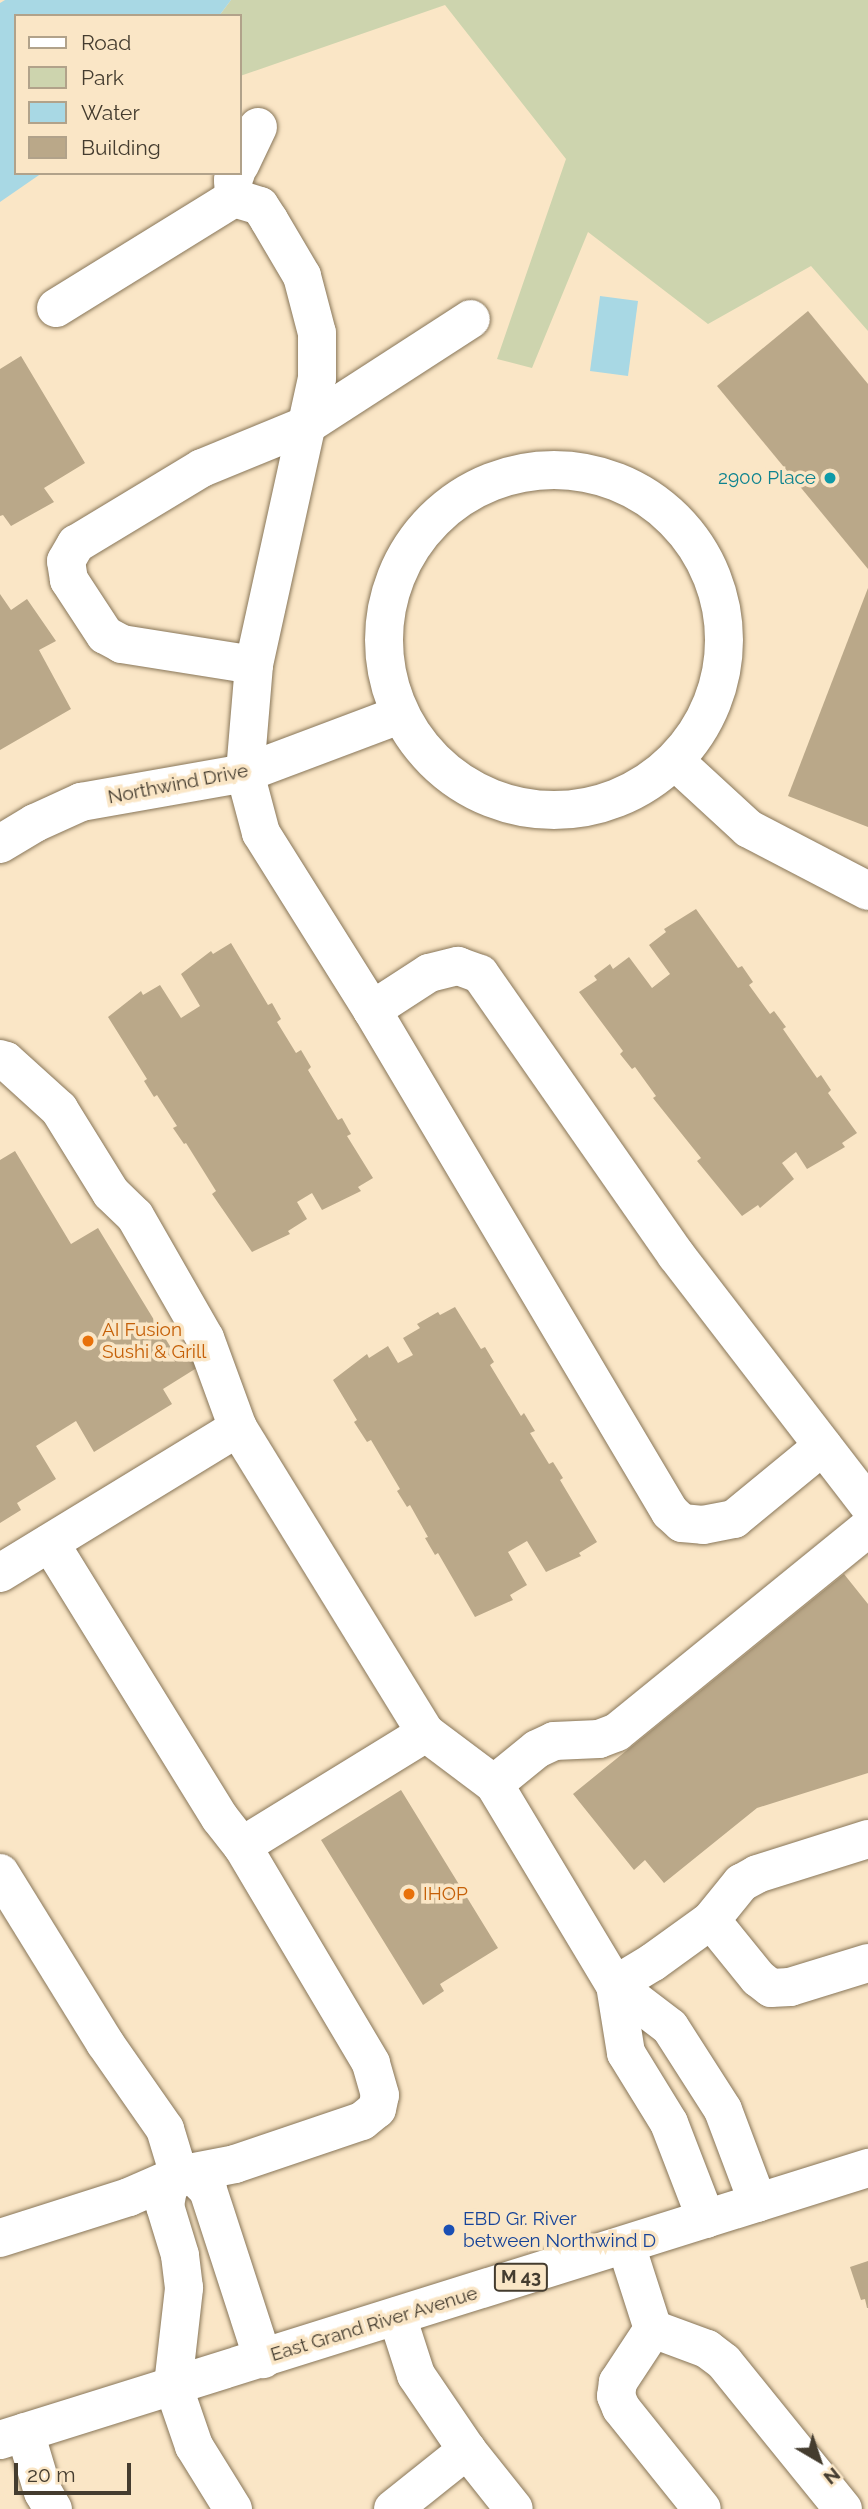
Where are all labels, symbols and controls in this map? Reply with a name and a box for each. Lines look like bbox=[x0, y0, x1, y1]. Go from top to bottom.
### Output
legend bbox=[14, 14, 242, 175]
text: Road bbox=[81, 30, 131, 55]
text: Park bbox=[81, 65, 124, 90]
text: Water bbox=[81, 100, 140, 125]
text: Building bbox=[81, 135, 161, 160]
place label: 2900 Place bbox=[718, 467, 816, 489]
marker: 2900 Place bbox=[822, 470, 838, 486]
street label: Northwind Drive bbox=[106, 759, 250, 809]
place label: AI Fusion Sushi & Grill bbox=[102, 1319, 206, 1363]
marker: AI Fusion Sushi & Grill bbox=[80, 1333, 96, 1349]
place label: IHOP bbox=[423, 1883, 468, 1905]
marker: IHOP bbox=[401, 1886, 417, 1902]
place label: EBD Gr. River between Northwind D bbox=[463, 2208, 656, 2252]
marker: EBD Gr. River between Northwind D bbox=[441, 2222, 457, 2238]
road number: M 43 bbox=[493, 2262, 549, 2292]
street label: East Grand River Avenue bbox=[267, 2281, 481, 2367]
north arrow bbox=[784, 2425, 854, 2495]
scale bar bbox=[18, 2450, 135, 2494]
text: 20 m bbox=[27, 2462, 75, 2487]
text: N bbox=[820, 2463, 845, 2489]

